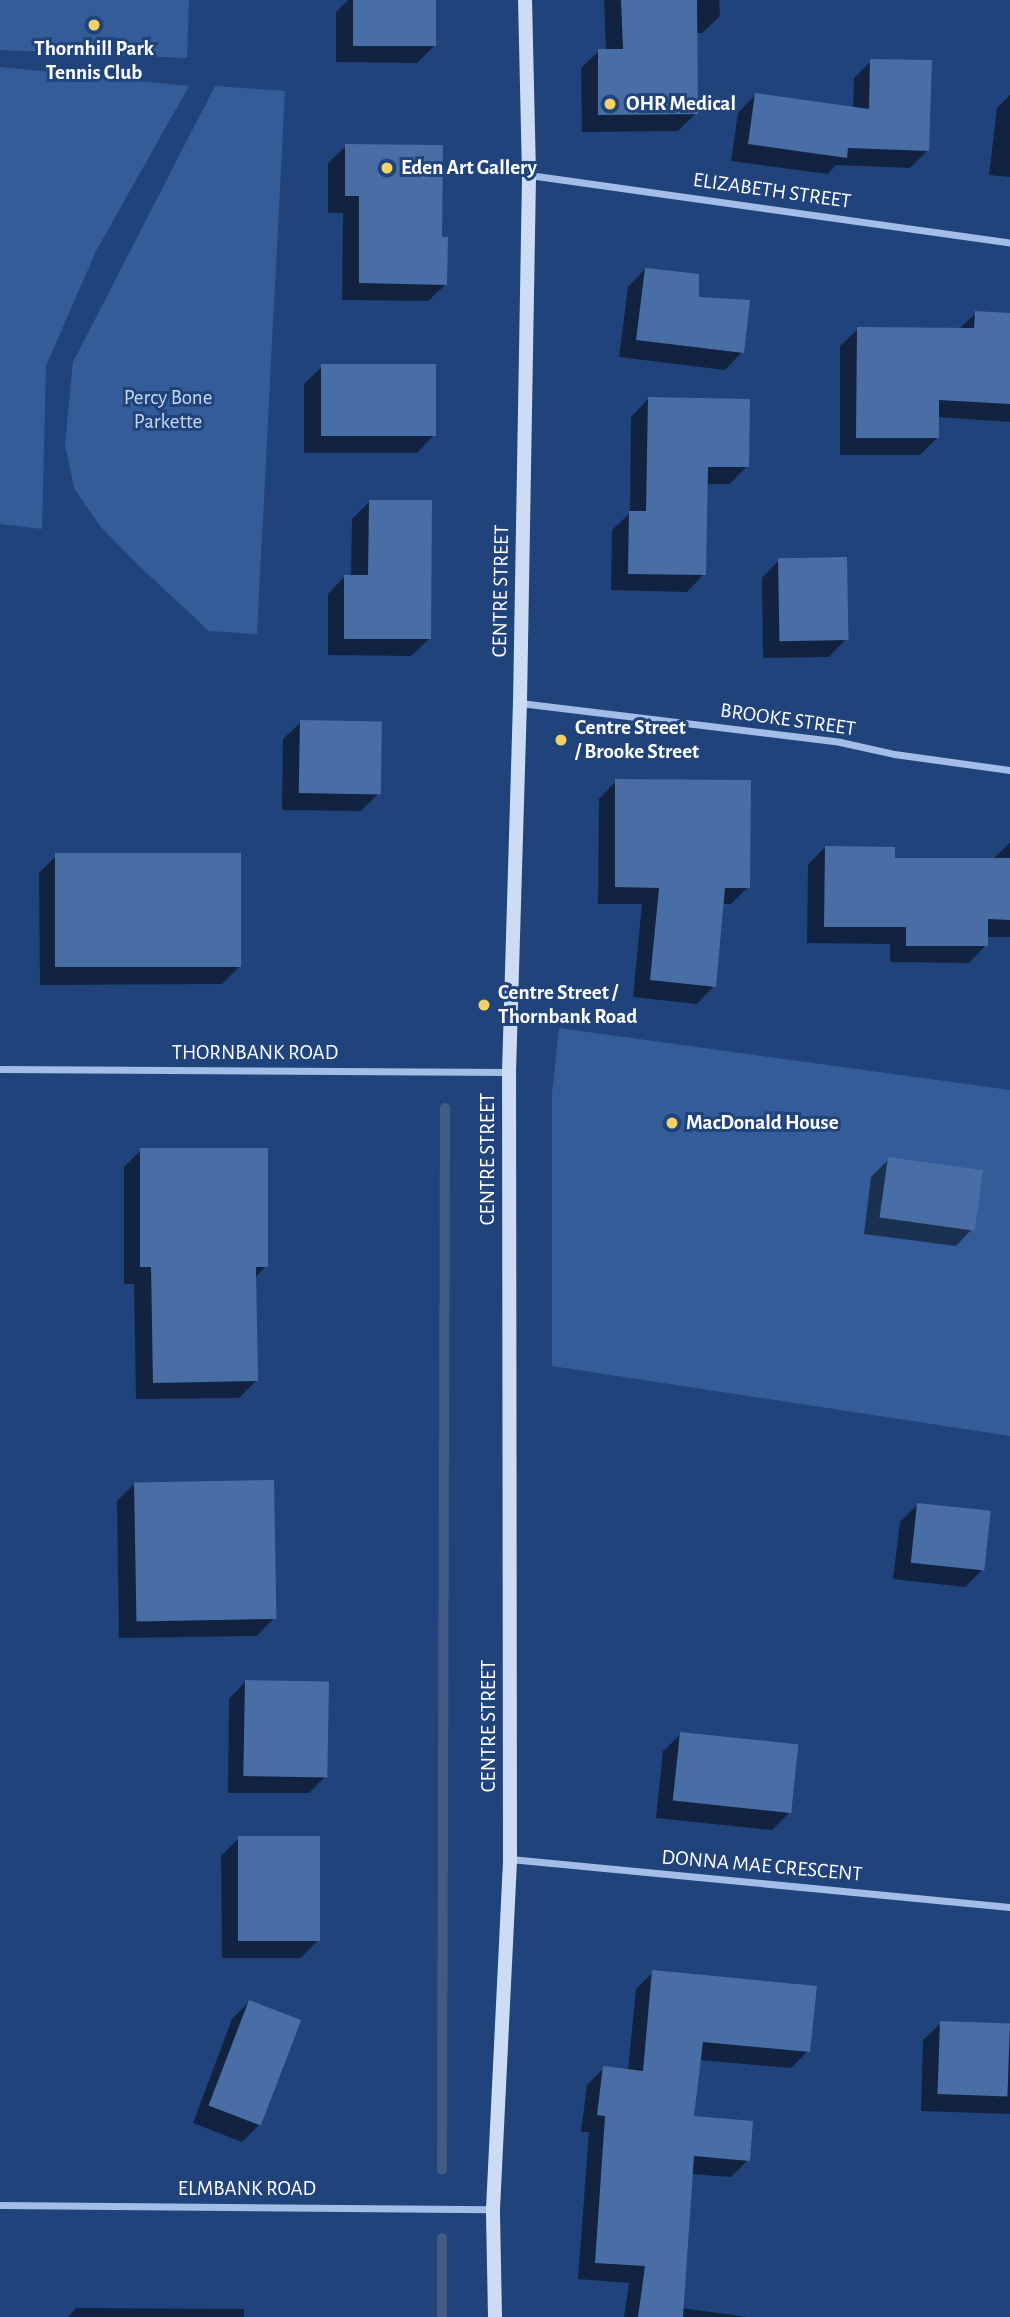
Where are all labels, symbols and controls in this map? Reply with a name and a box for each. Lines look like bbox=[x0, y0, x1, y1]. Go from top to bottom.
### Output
marker: Thornhill Park Tennis Club bbox=[86, 17, 102, 33]
place label: Thornhill Park Tennis Club bbox=[34, 36, 154, 86]
place label: OHR Medical bbox=[626, 91, 736, 117]
marker: OHR Medical bbox=[600, 94, 620, 114]
place label: Eden Art Gallery bbox=[401, 155, 537, 181]
marker: Eden Art Gallery bbox=[379, 160, 395, 176]
street label: ELIZABETH STREET bbox=[691, 167, 853, 215]
park label: Percy Bone Parkette bbox=[124, 385, 212, 435]
street label: CENTRE STREET bbox=[487, 524, 515, 658]
street label: BROOKE STREET bbox=[719, 698, 857, 742]
place label: Centre Street / Brooke Street bbox=[575, 715, 699, 765]
marker: Centre Street / Brooke Street bbox=[553, 732, 569, 748]
place label: Centre Street / Thornbank Road bbox=[498, 980, 637, 1030]
marker: Centre Street / Thornbank Road bbox=[476, 997, 492, 1013]
street label: THORNBANK ROAD bbox=[172, 1040, 338, 1066]
street label: CENTRE STREET bbox=[475, 1093, 501, 1225]
place label: MacDonald House bbox=[686, 1110, 839, 1136]
marker: MacDonald House bbox=[664, 1115, 680, 1131]
street label: CENTRE STREET bbox=[476, 1660, 502, 1792]
street label: DONNA MAE CRESCENT bbox=[661, 1845, 863, 1887]
street label: ELMBANK ROAD bbox=[178, 2176, 316, 2202]

